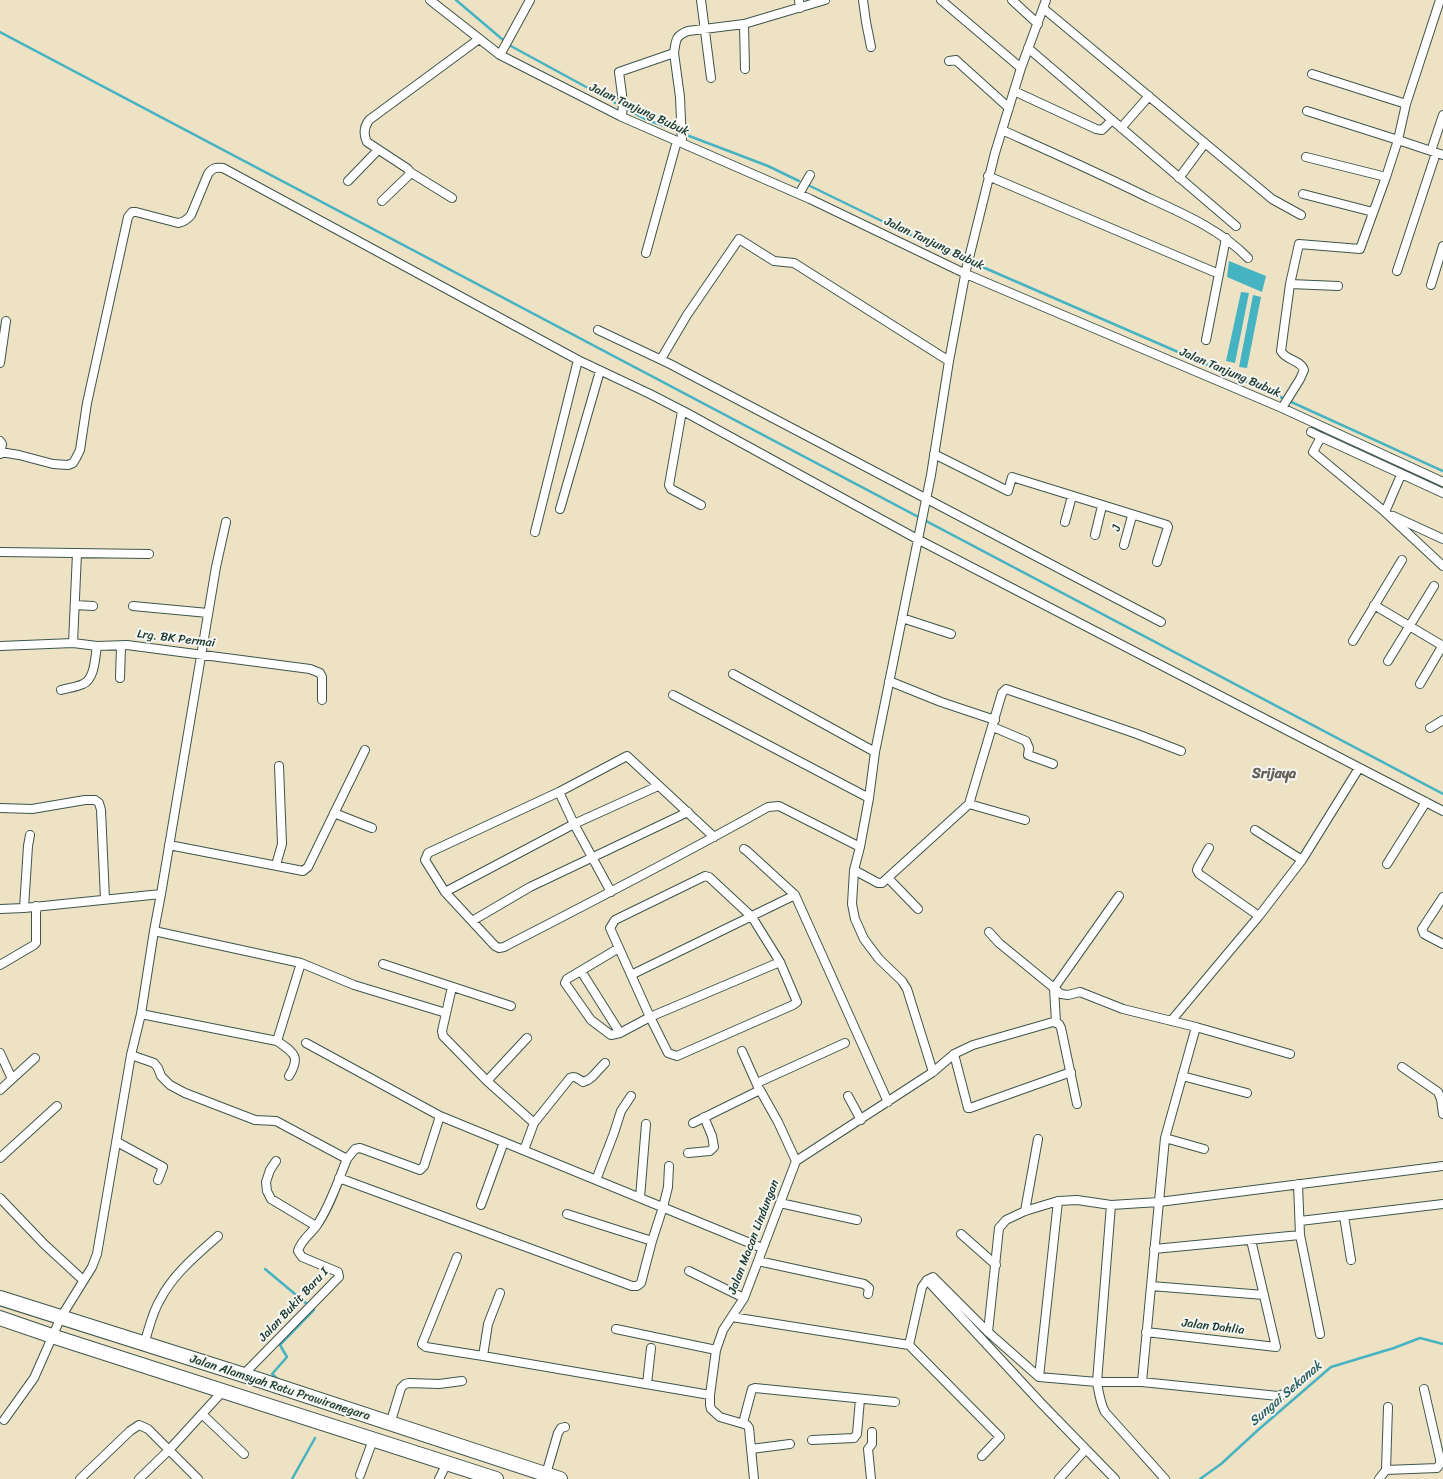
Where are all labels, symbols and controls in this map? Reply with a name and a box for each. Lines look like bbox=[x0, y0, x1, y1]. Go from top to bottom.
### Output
street label: Jalan Tanjung Bubuk bbox=[587, 81, 691, 139]
street label: Jalan Tanjung Bubuk bbox=[882, 215, 986, 273]
street label: Jalan Tanjung Bubuk bbox=[1177, 345, 1283, 401]
street label: J bbox=[1109, 524, 1125, 532]
street label: Lrg. BK Permai bbox=[136, 627, 216, 651]
district label: Srijaya bbox=[1252, 766, 1296, 782]
street label: Jalan Macan Lindungan bbox=[726, 1178, 782, 1296]
street label: Jalan Bukit Baru I bbox=[256, 1265, 332, 1345]
street label: Jalan Dahlia bbox=[1181, 1316, 1245, 1338]
street label: Jalan Alamsyah Ratu Prawiranegara bbox=[188, 1352, 372, 1424]
water label: Sungai Sekanak bbox=[1247, 1358, 1325, 1430]

